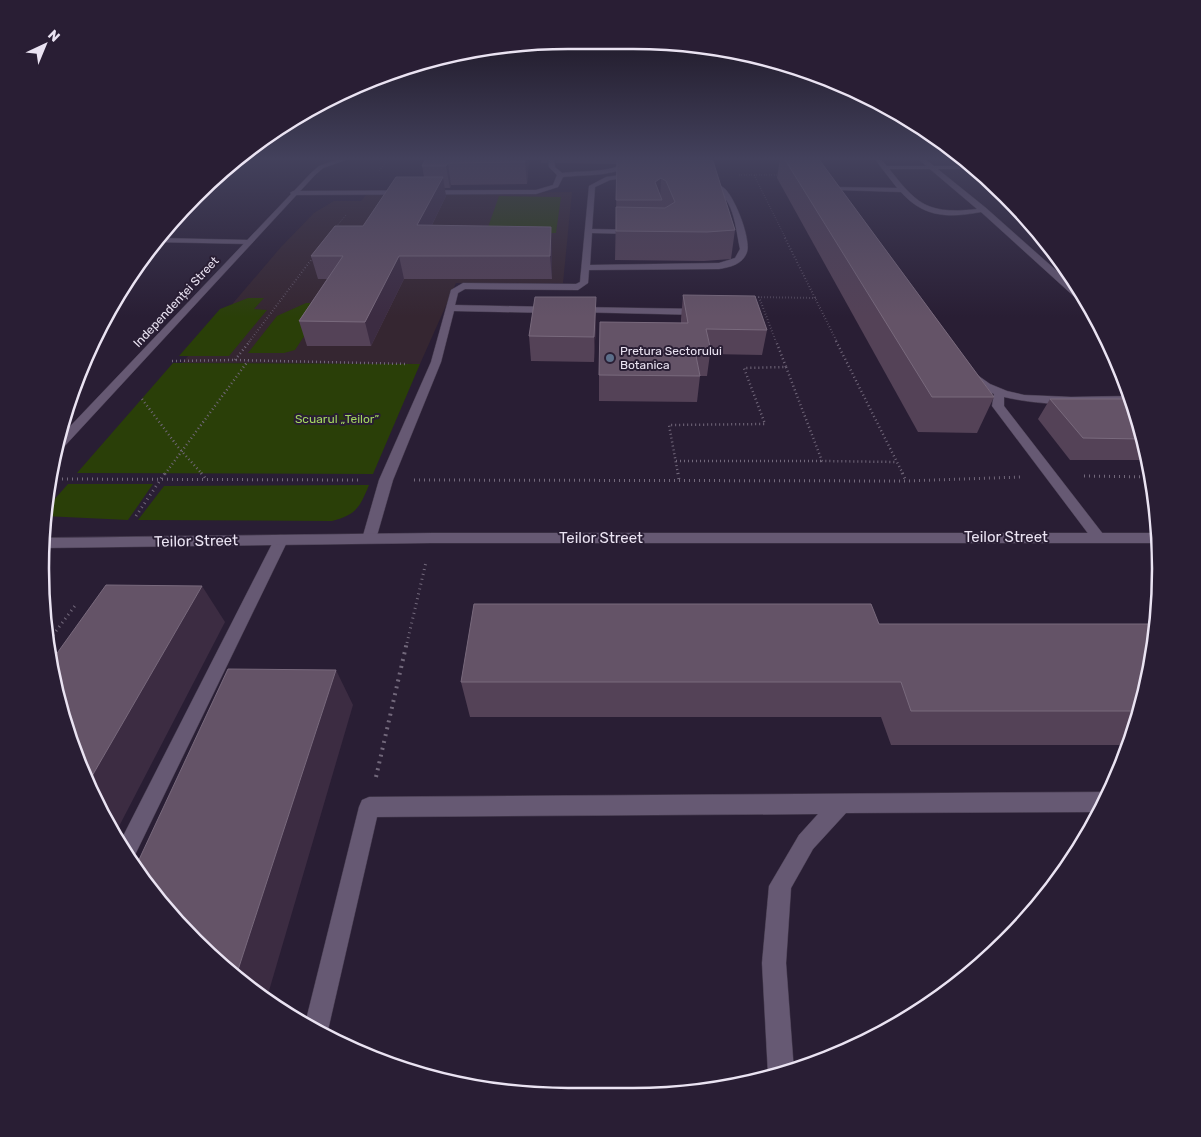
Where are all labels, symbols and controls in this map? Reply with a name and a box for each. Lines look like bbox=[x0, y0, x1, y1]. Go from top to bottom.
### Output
north arrow bbox=[20, 20, 70, 70]
text: N bbox=[44, 26, 63, 46]
street label: Independenței Street bbox=[130, 254, 222, 350]
place label: Pretura Sectorului Botanica bbox=[620, 344, 722, 372]
marker: Pretura Sectorului Botanica bbox=[604, 352, 616, 364]
park label: Scuarul „Teilor” bbox=[295, 412, 379, 426]
street label: Teilor Street bbox=[964, 528, 1048, 546]
street label: Teilor Street bbox=[559, 529, 643, 547]
street label: Teilor Street bbox=[154, 531, 238, 551]

